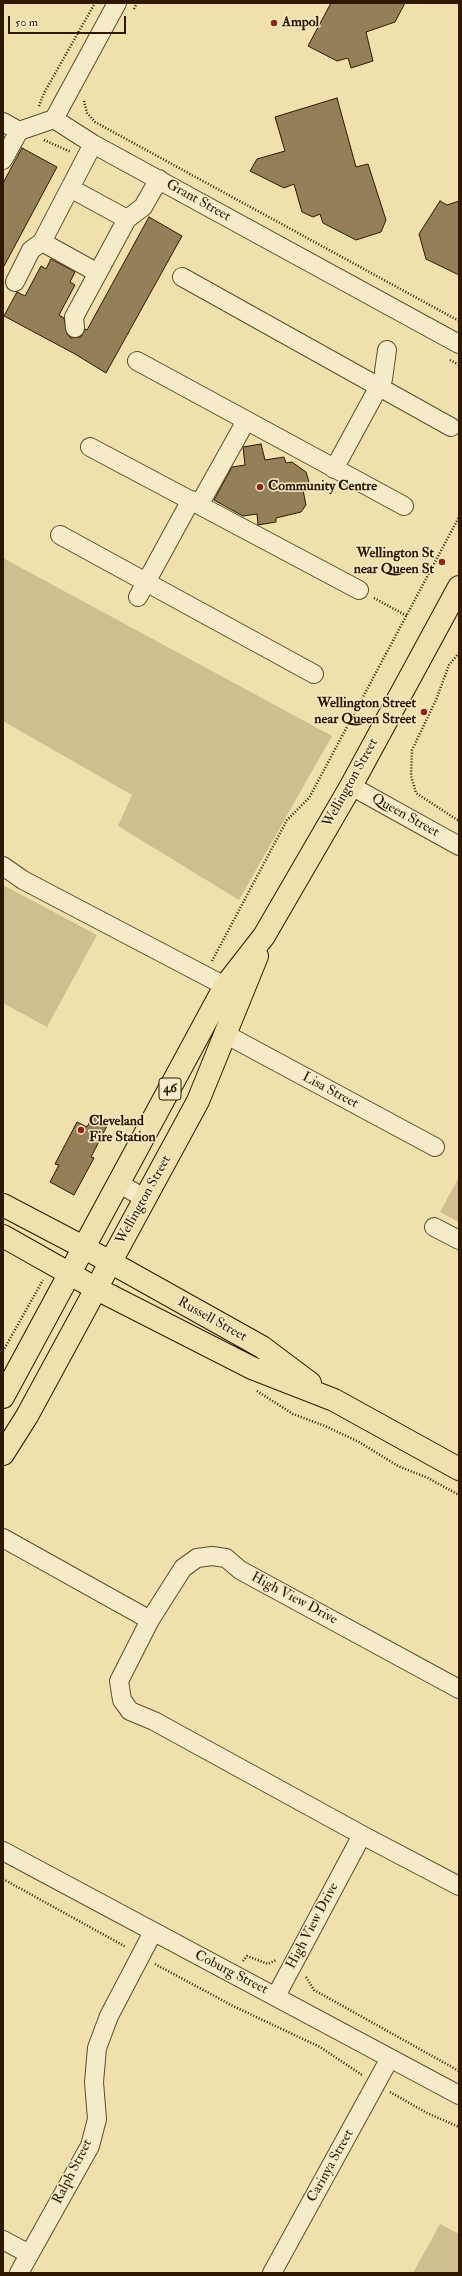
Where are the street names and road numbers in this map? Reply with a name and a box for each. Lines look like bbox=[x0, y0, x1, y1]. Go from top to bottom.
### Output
street label: Grant Street bbox=[163, 176, 233, 226]
street label: Wellington Street bbox=[320, 736, 382, 830]
street label: Queen Street bbox=[368, 791, 442, 841]
street label: Lisa Street bbox=[299, 1069, 361, 1113]
road number: 46 bbox=[159, 1078, 181, 1100]
street label: Wellington Street bbox=[113, 1153, 175, 1247]
street label: Russell Street bbox=[174, 1294, 250, 1346]
street label: High View Drive bbox=[248, 1569, 340, 1629]
street label: High View Drive bbox=[283, 1880, 343, 1972]
street label: Coburg Street bbox=[192, 1947, 270, 1999]
street label: Carinya Street bbox=[304, 2127, 358, 2205]
street label: Ralph Street bbox=[50, 2137, 96, 2207]

